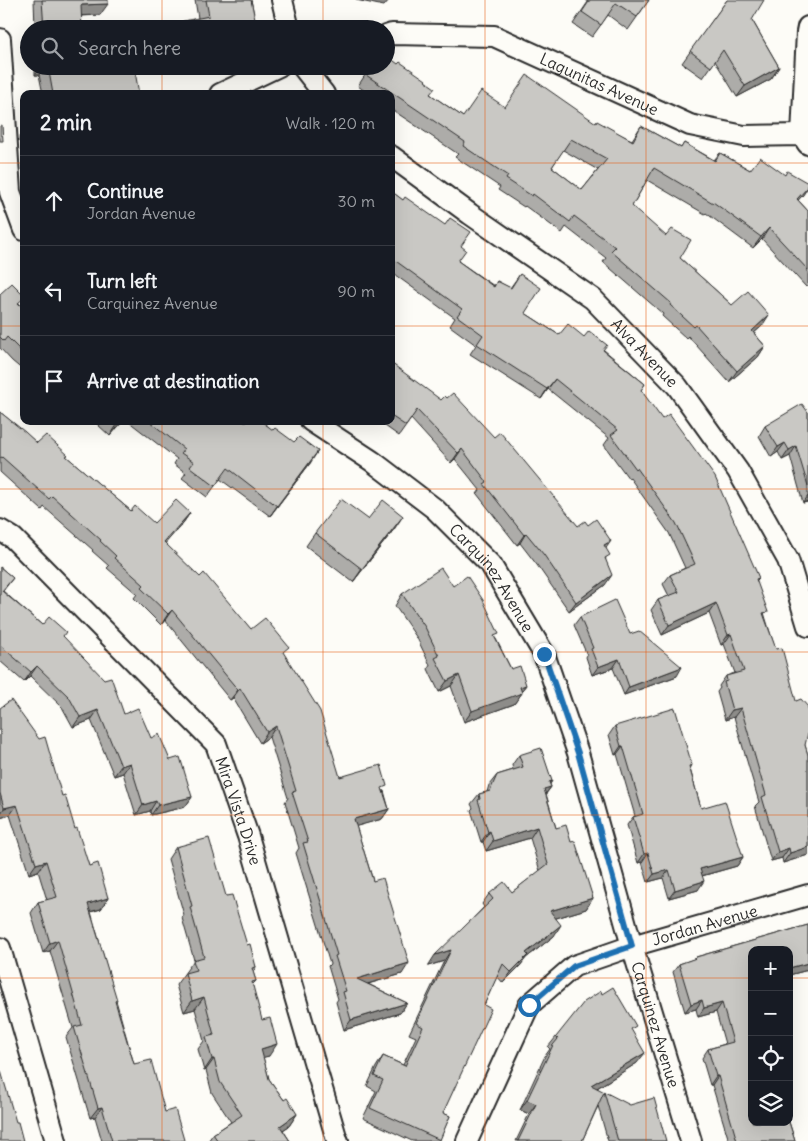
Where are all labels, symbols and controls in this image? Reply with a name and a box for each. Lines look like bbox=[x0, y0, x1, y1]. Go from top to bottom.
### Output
search box bbox=[20, 20, 395, 75]
icon: search bbox=[38, 34, 66, 62]
text: Search here bbox=[78, 36, 181, 60]
street label: Lagunitas Avenue bbox=[537, 48, 662, 119]
text: 2 min bbox=[40, 109, 92, 136]
text: Walk · 120 m bbox=[285, 113, 375, 133]
text: Continue bbox=[87, 179, 164, 203]
icon: ahead bbox=[40, 187, 68, 215]
text: 30 m bbox=[338, 191, 375, 211]
text: Jordan Avenue bbox=[87, 203, 196, 223]
text: Turn left bbox=[87, 269, 157, 293]
icon: left bbox=[40, 277, 68, 305]
text: 90 m bbox=[337, 281, 375, 301]
text: Carquinez Avenue bbox=[87, 293, 218, 313]
street label: Alva Avenue bbox=[607, 314, 683, 391]
icon: arrive bbox=[40, 367, 68, 395]
text: Arrive at destination bbox=[87, 369, 260, 393]
street label: Carquinez Avenue bbox=[445, 519, 538, 635]
route end bbox=[533, 643, 556, 666]
street label: Mira Vista Drive bbox=[211, 754, 266, 867]
street label: Jordan Avenue bbox=[650, 900, 760, 950]
map controls bbox=[748, 946, 793, 1126]
button: + bbox=[748, 946, 793, 991]
street label: Carquinez Avenue bbox=[627, 959, 684, 1090]
button: − bbox=[748, 991, 793, 1036]
route start bbox=[518, 994, 541, 1017]
button: locate bbox=[748, 1036, 793, 1081]
button: layers bbox=[748, 1081, 793, 1126]

